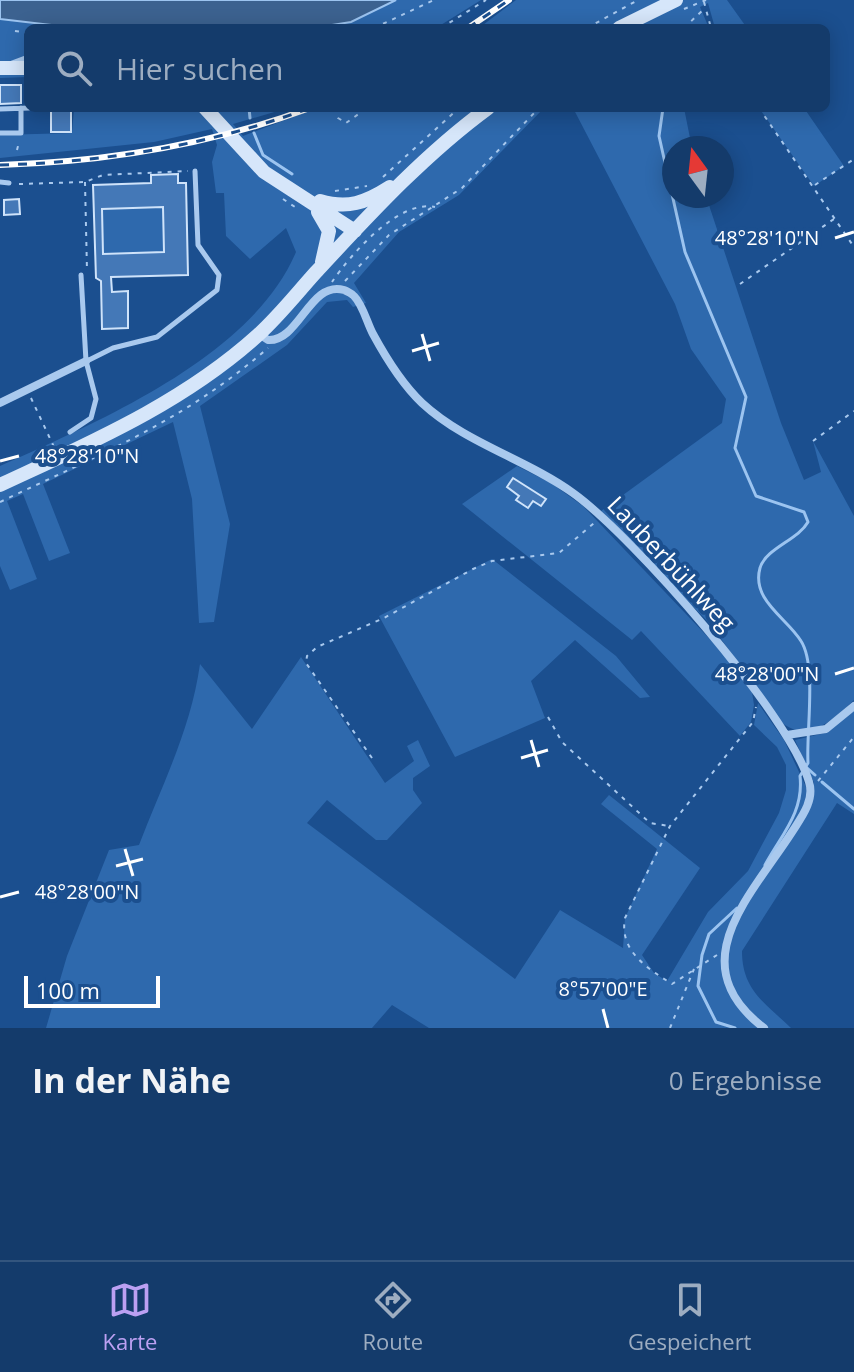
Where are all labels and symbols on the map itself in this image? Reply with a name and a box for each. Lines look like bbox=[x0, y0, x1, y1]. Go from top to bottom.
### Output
north arrow bbox=[662, 136, 734, 208]
text: 48°28'10"N bbox=[715, 224, 819, 251]
text: 48°28'10"N bbox=[35, 442, 139, 469]
street label: Lauberbühlweg bbox=[601, 488, 743, 638]
text: 48°28'00"N bbox=[715, 660, 819, 687]
text: 48°28'00"N bbox=[35, 878, 139, 905]
scale bar bbox=[24, 972, 160, 1008]
text: 8°57'00"E bbox=[558, 975, 648, 1002]

